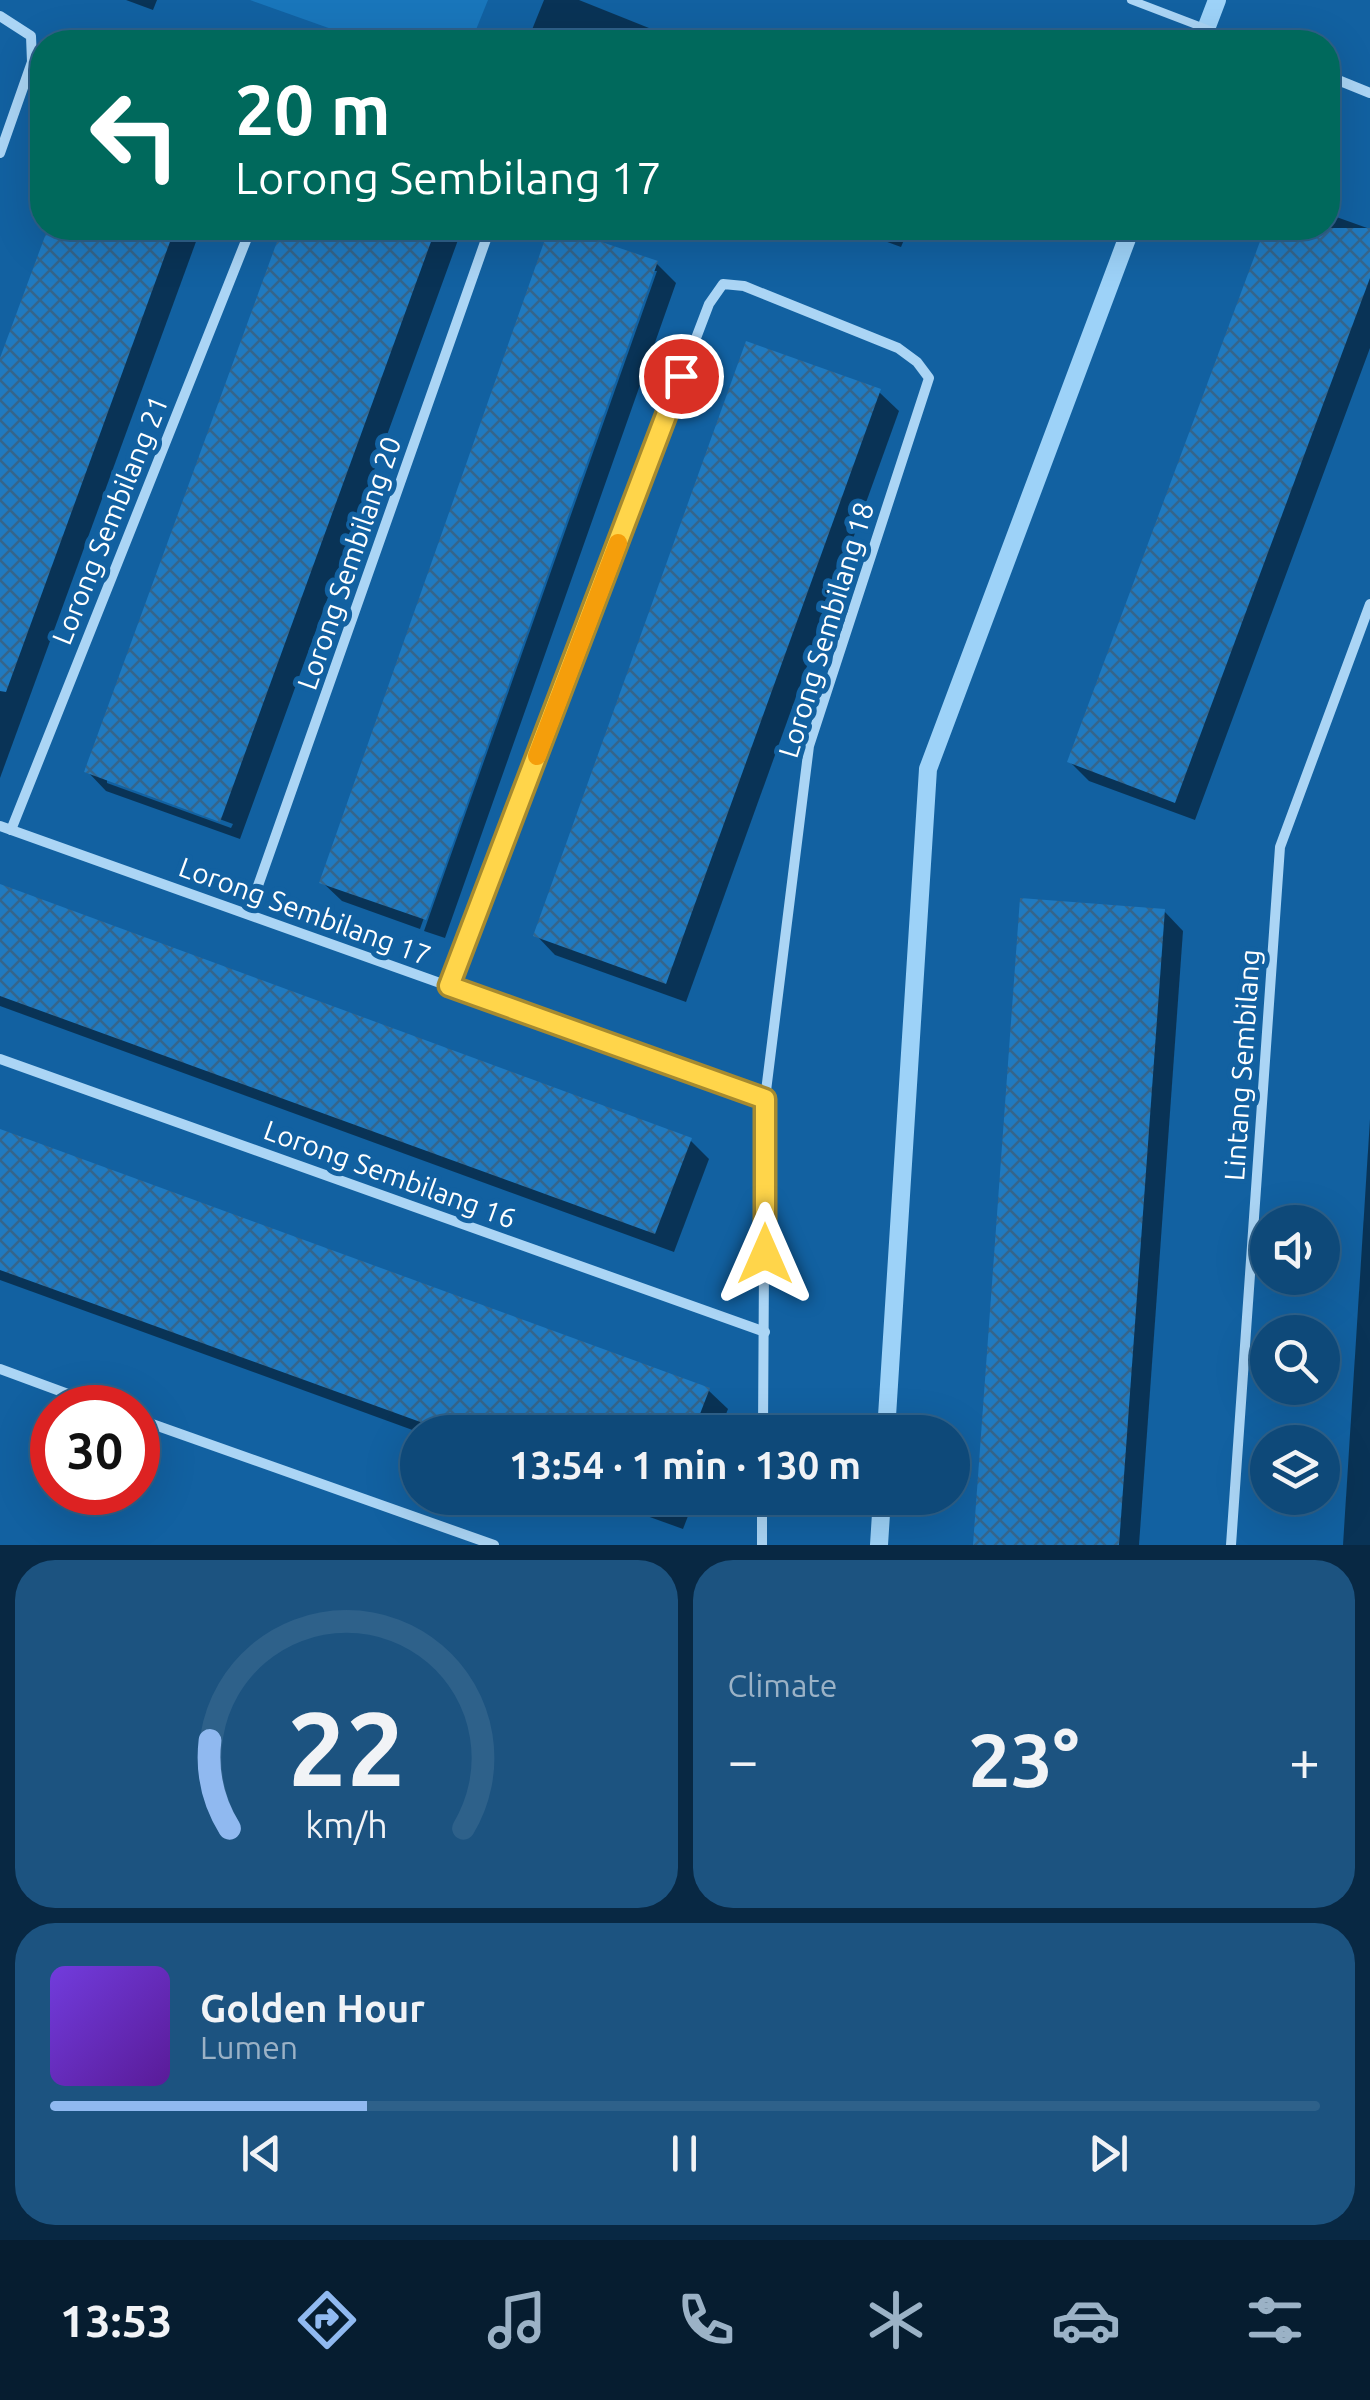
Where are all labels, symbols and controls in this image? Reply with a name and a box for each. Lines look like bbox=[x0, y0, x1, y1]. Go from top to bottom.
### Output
icon: left bbox=[70, 70, 200, 200]
text: 20 m bbox=[235, 70, 391, 148]
text: Lorong Sembilang 17 bbox=[235, 152, 662, 203]
pin bbox=[639, 334, 724, 419]
icon: arrive bbox=[654, 349, 709, 404]
street label: Lorong Sembilang 21 bbox=[45, 391, 174, 649]
street label: Lorong Sembilang 20 bbox=[291, 432, 406, 693]
street label: Lorong Sembilang 18 bbox=[772, 498, 879, 761]
street label: Lorong Sembilang 17 bbox=[175, 851, 435, 970]
street label: Lintang Sembilang bbox=[1218, 948, 1265, 1182]
street label: Lorong Sembilang 16 bbox=[260, 1114, 520, 1233]
position arrow bbox=[713, 1202, 817, 1306]
map controls bbox=[1250, 1205, 1340, 1515]
button: sound bbox=[1250, 1205, 1340, 1295]
button: search bbox=[1250, 1315, 1340, 1405]
speed limit sign: 30 bbox=[30, 1385, 160, 1515]
button: layers bbox=[1250, 1425, 1340, 1515]
text: 13:54 · 1 min · 130 m bbox=[509, 1444, 861, 1486]
text: Climate bbox=[728, 1667, 838, 1703]
text: 22 bbox=[288, 1689, 405, 1806]
text: 23° bbox=[968, 1717, 1079, 1801]
text: − bbox=[728, 1729, 759, 1790]
text: + bbox=[1289, 1729, 1320, 1790]
text: km/h bbox=[305, 1805, 388, 1845]
text: Golden Hour bbox=[200, 1987, 425, 2029]
text: Lumen bbox=[200, 2029, 298, 2065]
icon: previous bbox=[234, 2126, 289, 2181]
icon: pause bbox=[657, 2126, 712, 2181]
icon: next bbox=[1081, 2126, 1136, 2181]
icon: directions bbox=[292, 2285, 362, 2355]
icon: music bbox=[482, 2285, 552, 2355]
icon: phone bbox=[671, 2285, 741, 2355]
icon: climate bbox=[861, 2285, 931, 2355]
icon: car bbox=[1051, 2285, 1121, 2355]
icon: filters bbox=[1240, 2285, 1310, 2355]
text: 13:53 bbox=[60, 2295, 172, 2346]

